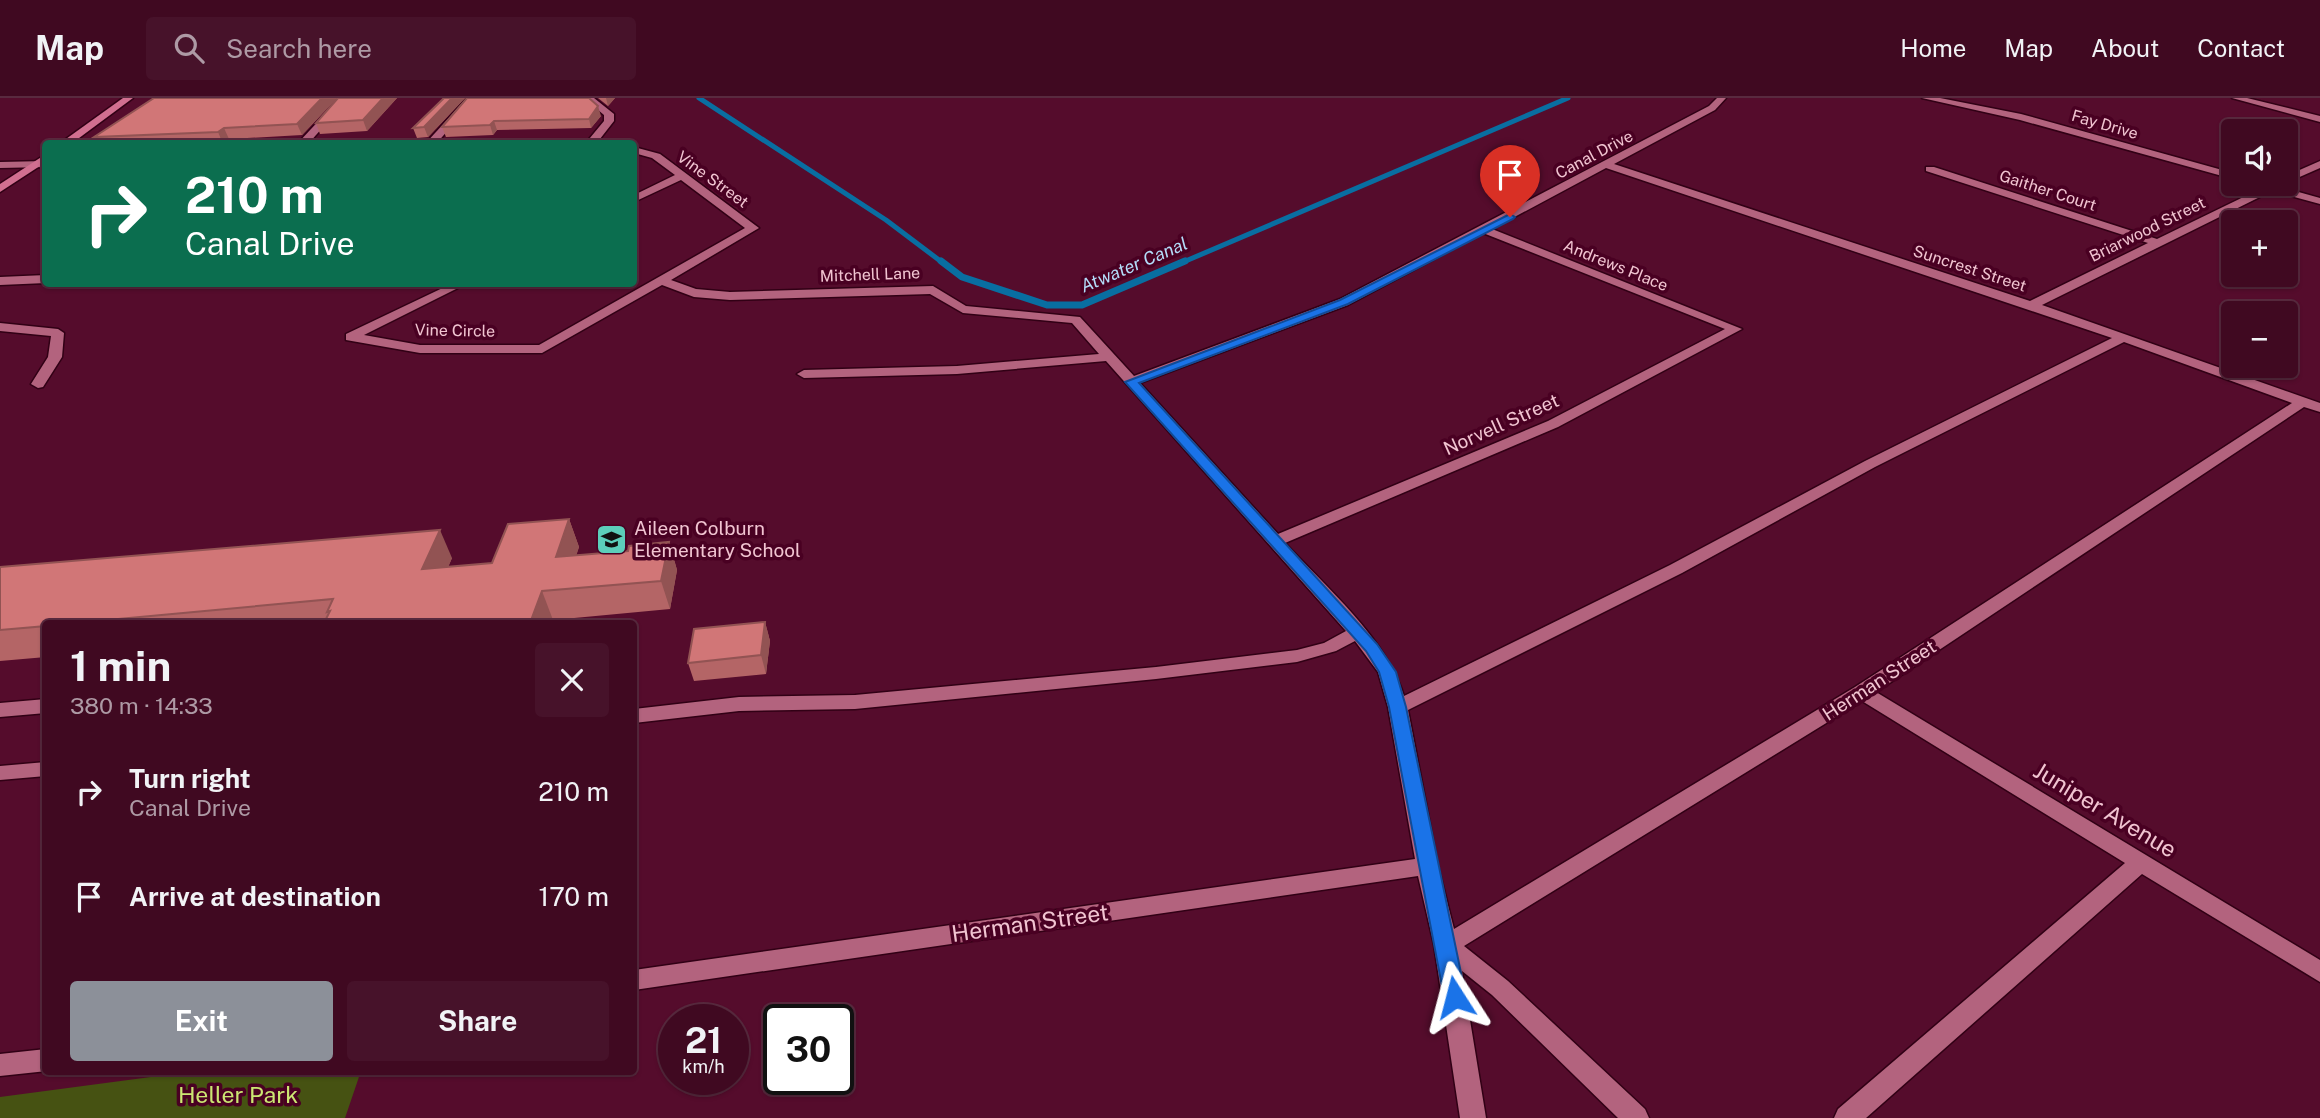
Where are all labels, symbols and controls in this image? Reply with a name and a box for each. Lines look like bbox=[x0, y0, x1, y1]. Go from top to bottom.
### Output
search box bbox=[146, 17, 636, 80]
text: Map bbox=[35, 29, 104, 67]
icon: search bbox=[170, 29, 208, 67]
text: Search here bbox=[226, 33, 372, 64]
text: Home bbox=[1900, 34, 1966, 62]
text: Map bbox=[2004, 34, 2053, 62]
text: About bbox=[2091, 34, 2159, 62]
text: Contact bbox=[2197, 34, 2285, 62]
street label: Fay Drive bbox=[2069, 106, 2140, 143]
map controls bbox=[2221, 119, 2298, 378]
button: sound bbox=[2221, 119, 2298, 196]
street label: Canal Drive bbox=[1552, 126, 1636, 183]
pin bbox=[1480, 145, 1540, 217]
street label: Vine Street bbox=[673, 147, 752, 212]
icon: arrive bbox=[1491, 156, 1529, 194]
text: 210 m bbox=[185, 166, 324, 224]
street label: Gaither Court bbox=[1997, 166, 2099, 215]
icon: right bbox=[70, 168, 161, 259]
street label: Briarwood Street bbox=[2086, 193, 2208, 266]
button: + bbox=[2221, 210, 2298, 287]
text: Canal Drive bbox=[185, 225, 355, 262]
water label: Atwater Canal bbox=[1077, 233, 1191, 297]
street label: Andrews Place bbox=[1561, 236, 1671, 295]
street label: Suncrest Street bbox=[1911, 241, 2029, 296]
street label: Mitchell Lane bbox=[819, 263, 921, 286]
button: − bbox=[2221, 301, 2298, 378]
street label: Vine Circle bbox=[415, 320, 495, 341]
street label: Norvell Street bbox=[1440, 389, 1562, 459]
place label: Aileen Colburn Elementary School bbox=[634, 517, 801, 561]
school or university icon: Aileen Colburn Elementary School bbox=[594, 522, 628, 556]
street label: Herman Street bbox=[1818, 635, 1940, 725]
text: 1 min bbox=[70, 641, 171, 690]
button: close bbox=[535, 643, 609, 717]
text: 380 m · 14:33 bbox=[70, 692, 213, 719]
street label: Juniper Avenue bbox=[2029, 756, 2182, 863]
text: Turn right bbox=[129, 763, 251, 794]
icon: right bbox=[70, 773, 108, 811]
text: 210 m bbox=[538, 776, 609, 807]
text: Canal Drive bbox=[129, 794, 251, 821]
icon: arrive bbox=[70, 878, 108, 916]
text: Arrive at destination bbox=[129, 881, 381, 912]
text: 170 m bbox=[539, 881, 609, 912]
street label: Herman Street bbox=[950, 898, 1110, 947]
position arrow bbox=[1418, 960, 1492, 1034]
button: Exit bbox=[70, 981, 333, 1061]
button: Share bbox=[347, 981, 609, 1061]
speed limit sign: 30 bbox=[763, 1004, 854, 1095]
text: 21 bbox=[685, 1020, 722, 1061]
text: km/h bbox=[682, 1056, 725, 1077]
park label: Heller Park bbox=[178, 1081, 298, 1108]

